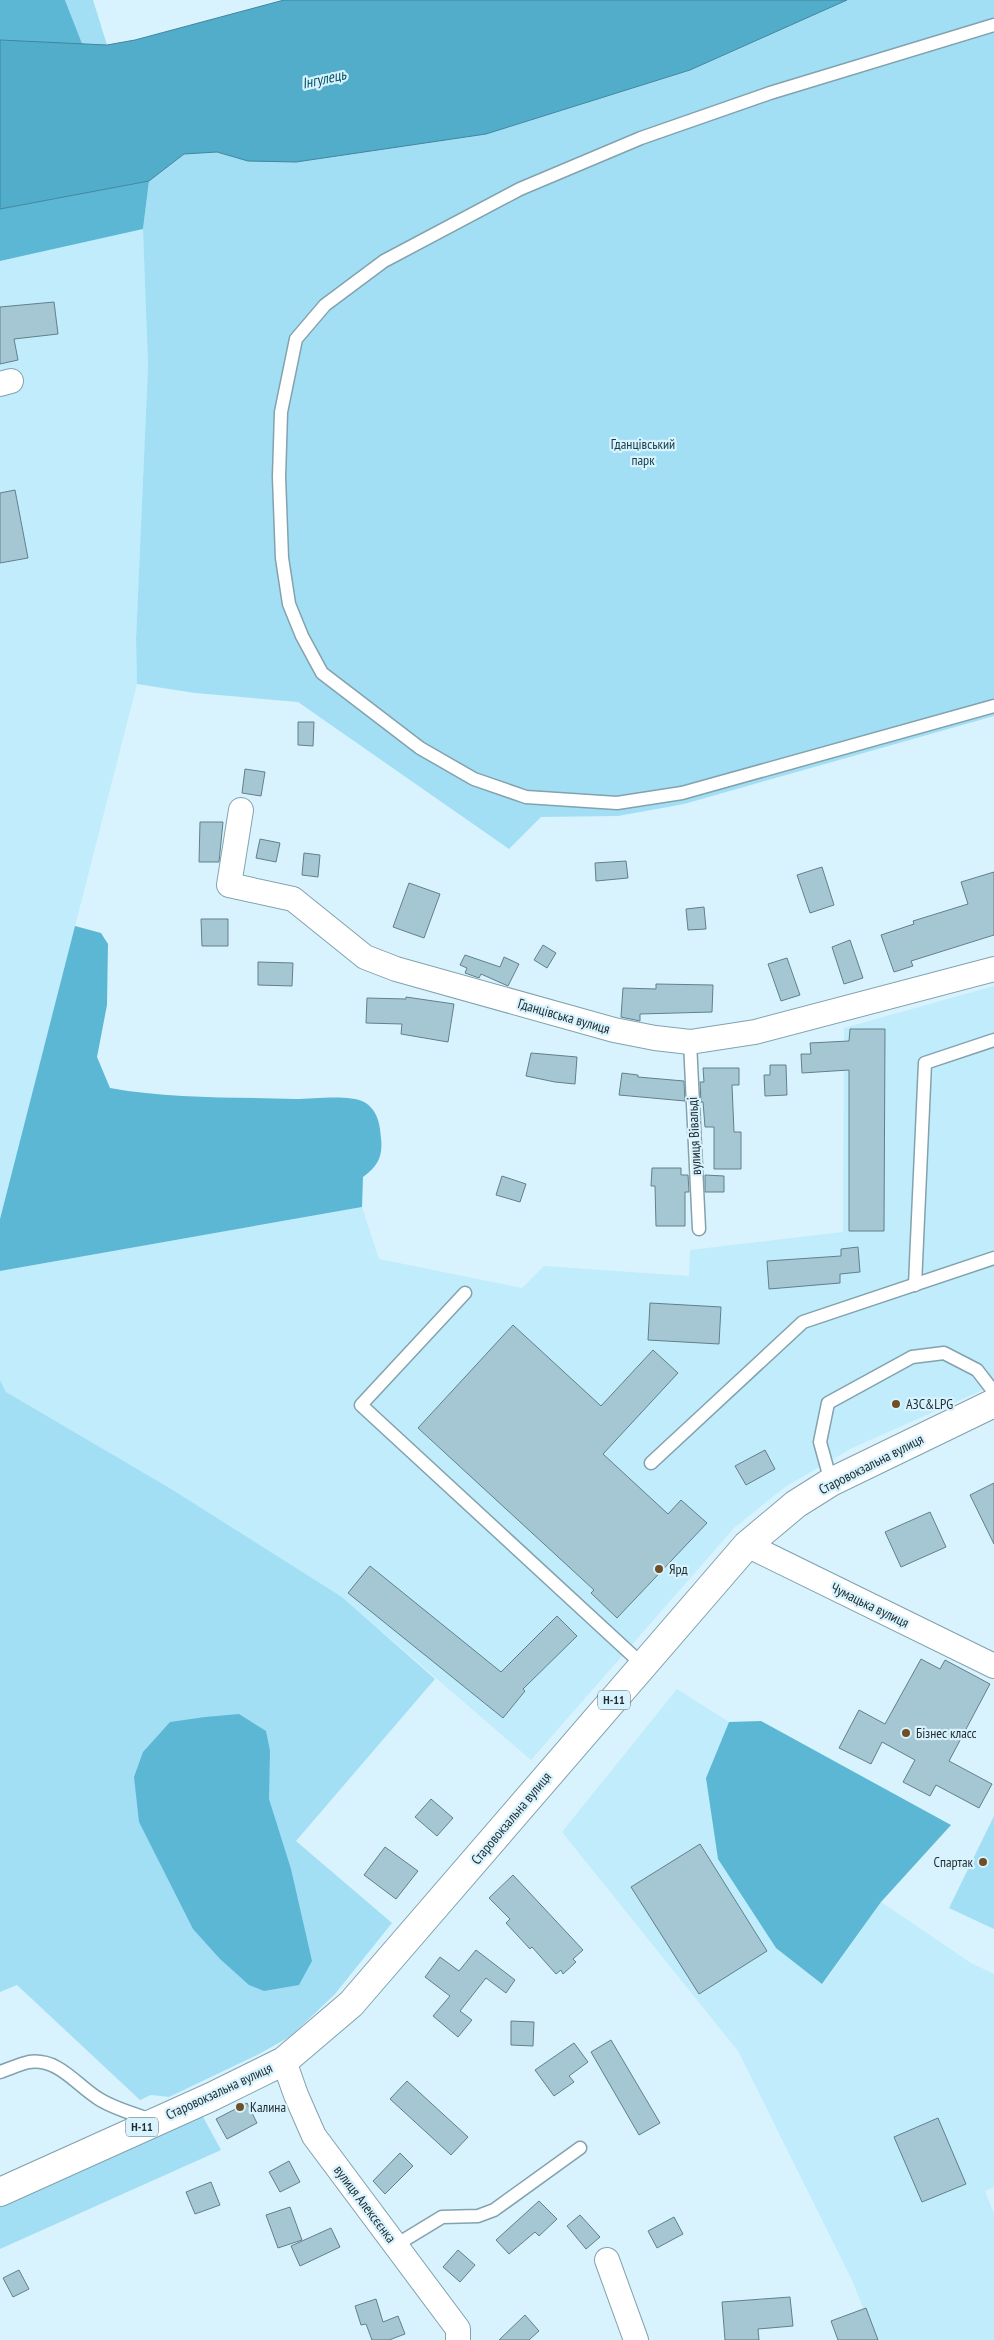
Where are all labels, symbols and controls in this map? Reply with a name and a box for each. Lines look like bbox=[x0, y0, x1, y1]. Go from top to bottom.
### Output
water label: Інгулець bbox=[300, 64, 349, 93]
park label: Гданцівський парк bbox=[611, 435, 675, 469]
street label: Гданцівська вулиця bbox=[516, 994, 612, 1038]
street label: вулиця Вівальді bbox=[683, 1097, 705, 1175]
place label: АЗС&LPG bbox=[906, 1395, 953, 1413]
marker: АЗС&LPG bbox=[890, 1398, 902, 1410]
street label: Старовокзальна вулиця bbox=[816, 1430, 926, 1498]
place label: Ярд bbox=[669, 1560, 688, 1578]
marker: Ярд bbox=[653, 1563, 665, 1575]
street label: Чумацька вулиця bbox=[828, 1578, 912, 1632]
road number: Н-11 bbox=[598, 1690, 630, 1710]
place label: Бізнес класс bbox=[916, 1724, 977, 1742]
marker: Бізнес класс bbox=[900, 1727, 912, 1739]
street label: Старовокзальна вулиця bbox=[467, 1768, 555, 1868]
place label: Спартак bbox=[934, 1853, 974, 1871]
marker: Спартак bbox=[977, 1856, 989, 1868]
street label: Старовокзальна вулиця bbox=[163, 2058, 275, 2124]
place label: Калина bbox=[250, 2098, 286, 2116]
marker: Калина bbox=[234, 2101, 246, 2113]
road number: Н-11 bbox=[126, 2118, 158, 2136]
street label: вулиця Алексєєнка bbox=[330, 2162, 400, 2246]

